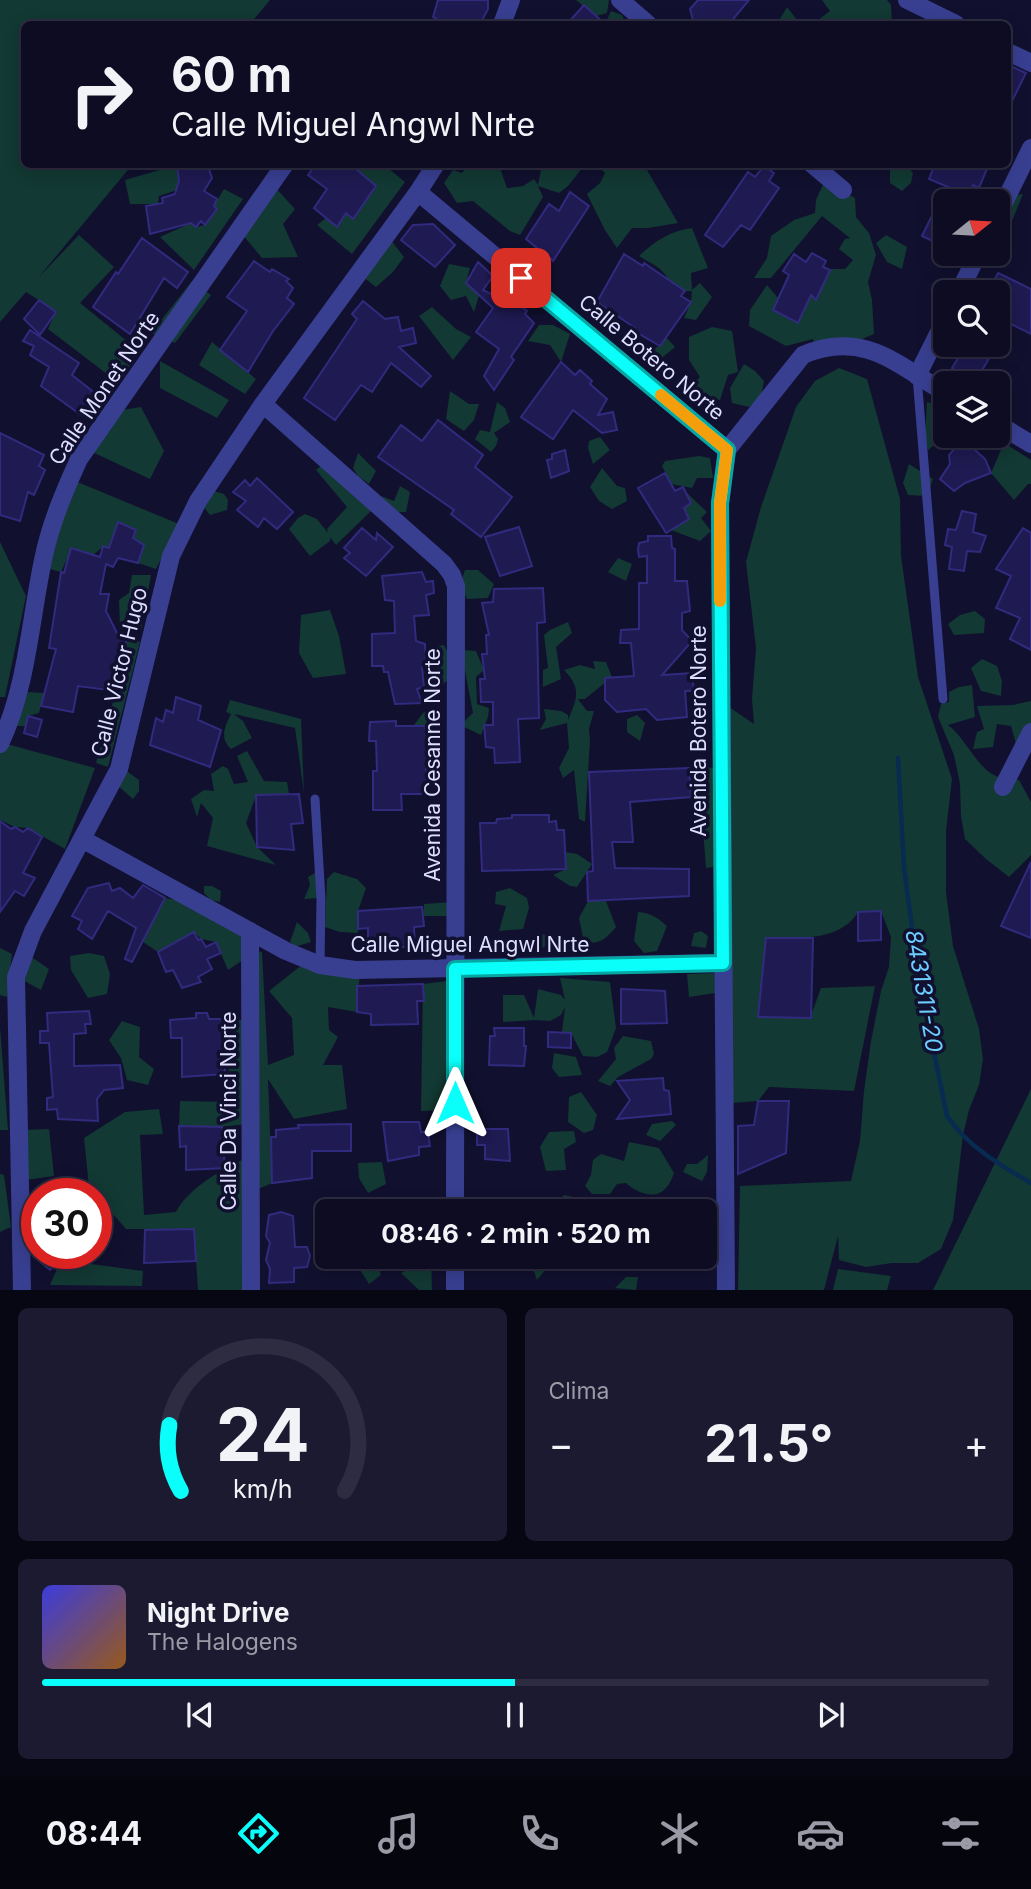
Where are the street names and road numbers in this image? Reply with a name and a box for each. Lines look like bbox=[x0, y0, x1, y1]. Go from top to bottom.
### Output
street label: Calle Botero Norte bbox=[574, 289, 730, 425]
street label: Calle Monet Norte bbox=[43, 306, 165, 470]
street label: Calle Victor Hugo bbox=[86, 585, 152, 759]
street label: Avenida Botero Norte bbox=[686, 625, 711, 837]
street label: Avenida Cesanne Norte bbox=[420, 648, 445, 882]
street label: Calle Miguel Angwl Nrte bbox=[351, 932, 589, 957]
street label: Calle Da Vinci Norte bbox=[216, 1012, 241, 1210]

